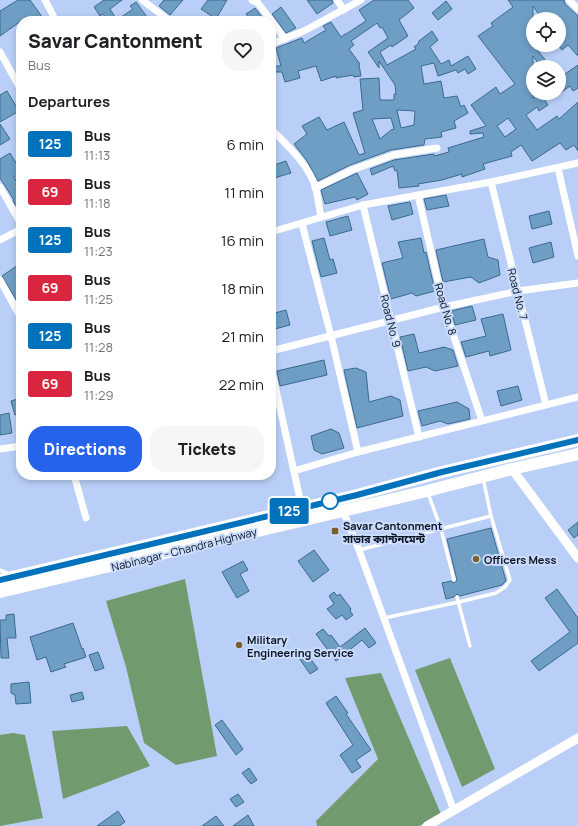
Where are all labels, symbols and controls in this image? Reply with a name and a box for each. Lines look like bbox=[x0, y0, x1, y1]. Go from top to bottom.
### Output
map controls bbox=[526, 12, 566, 100]
button: locate bbox=[526, 12, 566, 52]
text: Savar Cantonment bbox=[28, 28, 203, 54]
button: heart bbox=[222, 29, 264, 71]
text: Bus bbox=[28, 56, 51, 74]
button: layers bbox=[526, 60, 566, 100]
text: Departures bbox=[28, 91, 110, 112]
text: Bus bbox=[84, 125, 111, 146]
text: 125 bbox=[39, 134, 61, 153]
text: 6 min bbox=[227, 134, 264, 155]
text: 11:13 bbox=[84, 146, 110, 164]
text: Bus bbox=[84, 173, 111, 194]
text: 69 bbox=[41, 182, 59, 201]
text: 11 min bbox=[224, 182, 264, 203]
text: 11:18 bbox=[84, 194, 111, 212]
text: Bus bbox=[84, 221, 111, 242]
text: 125 bbox=[39, 230, 61, 249]
text: 16 min bbox=[221, 230, 264, 251]
text: 11:23 bbox=[84, 242, 113, 260]
street label: Road No. 7 bbox=[504, 267, 532, 321]
text: Bus bbox=[84, 269, 111, 290]
text: 69 bbox=[41, 278, 59, 297]
text: 18 min bbox=[221, 278, 264, 299]
street label: Road No. 8 bbox=[431, 281, 461, 337]
text: 11:25 bbox=[84, 290, 113, 308]
street label: Road No. 9 bbox=[377, 293, 405, 349]
text: Bus bbox=[84, 317, 111, 338]
text: 125 bbox=[39, 326, 61, 345]
text: 21 min bbox=[221, 326, 264, 347]
text: 11:28 bbox=[84, 338, 113, 356]
text: Bus bbox=[84, 365, 111, 386]
text: 69 bbox=[41, 374, 59, 393]
text: 22 min bbox=[219, 374, 264, 395]
text: 11:29 bbox=[84, 386, 114, 404]
button: Directions bbox=[28, 426, 142, 472]
button: Tickets bbox=[150, 426, 264, 472]
unlabelled marker bbox=[321, 492, 339, 510]
line badge: 125 bbox=[266, 498, 312, 524]
text: 125 bbox=[278, 501, 300, 520]
place label: Savar Cantonment সাভার ক্যান্টনমেন্ট bbox=[342, 518, 443, 546]
street label: Nabinagar - Chandra Highway bbox=[110, 524, 258, 574]
marker: Savar Cantonment সাভার ক্যান্টনমেন্ট bbox=[330, 526, 340, 536]
place label: Officers Mess bbox=[484, 552, 556, 567]
marker: Officers Mess bbox=[471, 554, 481, 564]
place label: Military Engineering Service bbox=[247, 632, 354, 660]
marker: Military Engineering Service bbox=[234, 640, 244, 650]

